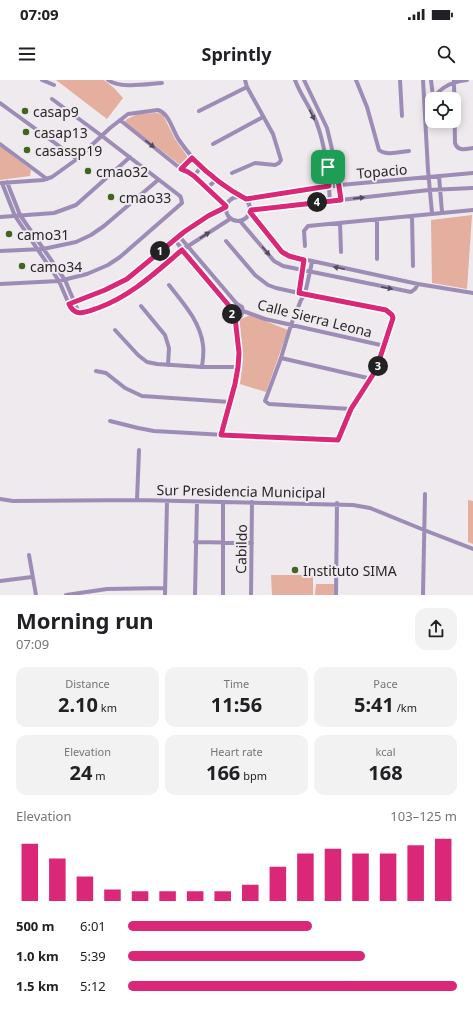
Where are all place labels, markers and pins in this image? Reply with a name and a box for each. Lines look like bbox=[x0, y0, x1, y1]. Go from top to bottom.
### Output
place label: casap9 bbox=[33, 102, 79, 121]
marker: casap9 bbox=[20, 106, 30, 116]
place label: casap13 bbox=[34, 123, 88, 142]
marker: casap13 bbox=[21, 127, 31, 137]
place label: casassp19 bbox=[35, 141, 102, 160]
marker: casassp19 bbox=[22, 145, 32, 155]
pin bbox=[311, 150, 345, 184]
place label: cmao32 bbox=[96, 162, 148, 181]
marker: cmao32 bbox=[83, 166, 93, 176]
place label: cmao33 bbox=[119, 188, 171, 207]
marker: cmao33 bbox=[106, 192, 116, 202]
pin: 4 bbox=[307, 192, 327, 212]
place label: camo31 bbox=[17, 225, 69, 244]
marker: camo31 bbox=[4, 229, 14, 239]
pin: 1 bbox=[150, 241, 170, 261]
place label: camo34 bbox=[30, 257, 82, 276]
marker: camo34 bbox=[17, 261, 27, 271]
pin: 2 bbox=[222, 304, 242, 324]
pin: 3 bbox=[368, 356, 388, 376]
place label: Instituto SIMA bbox=[303, 561, 397, 580]
marker: Instituto SIMA bbox=[290, 565, 300, 575]

